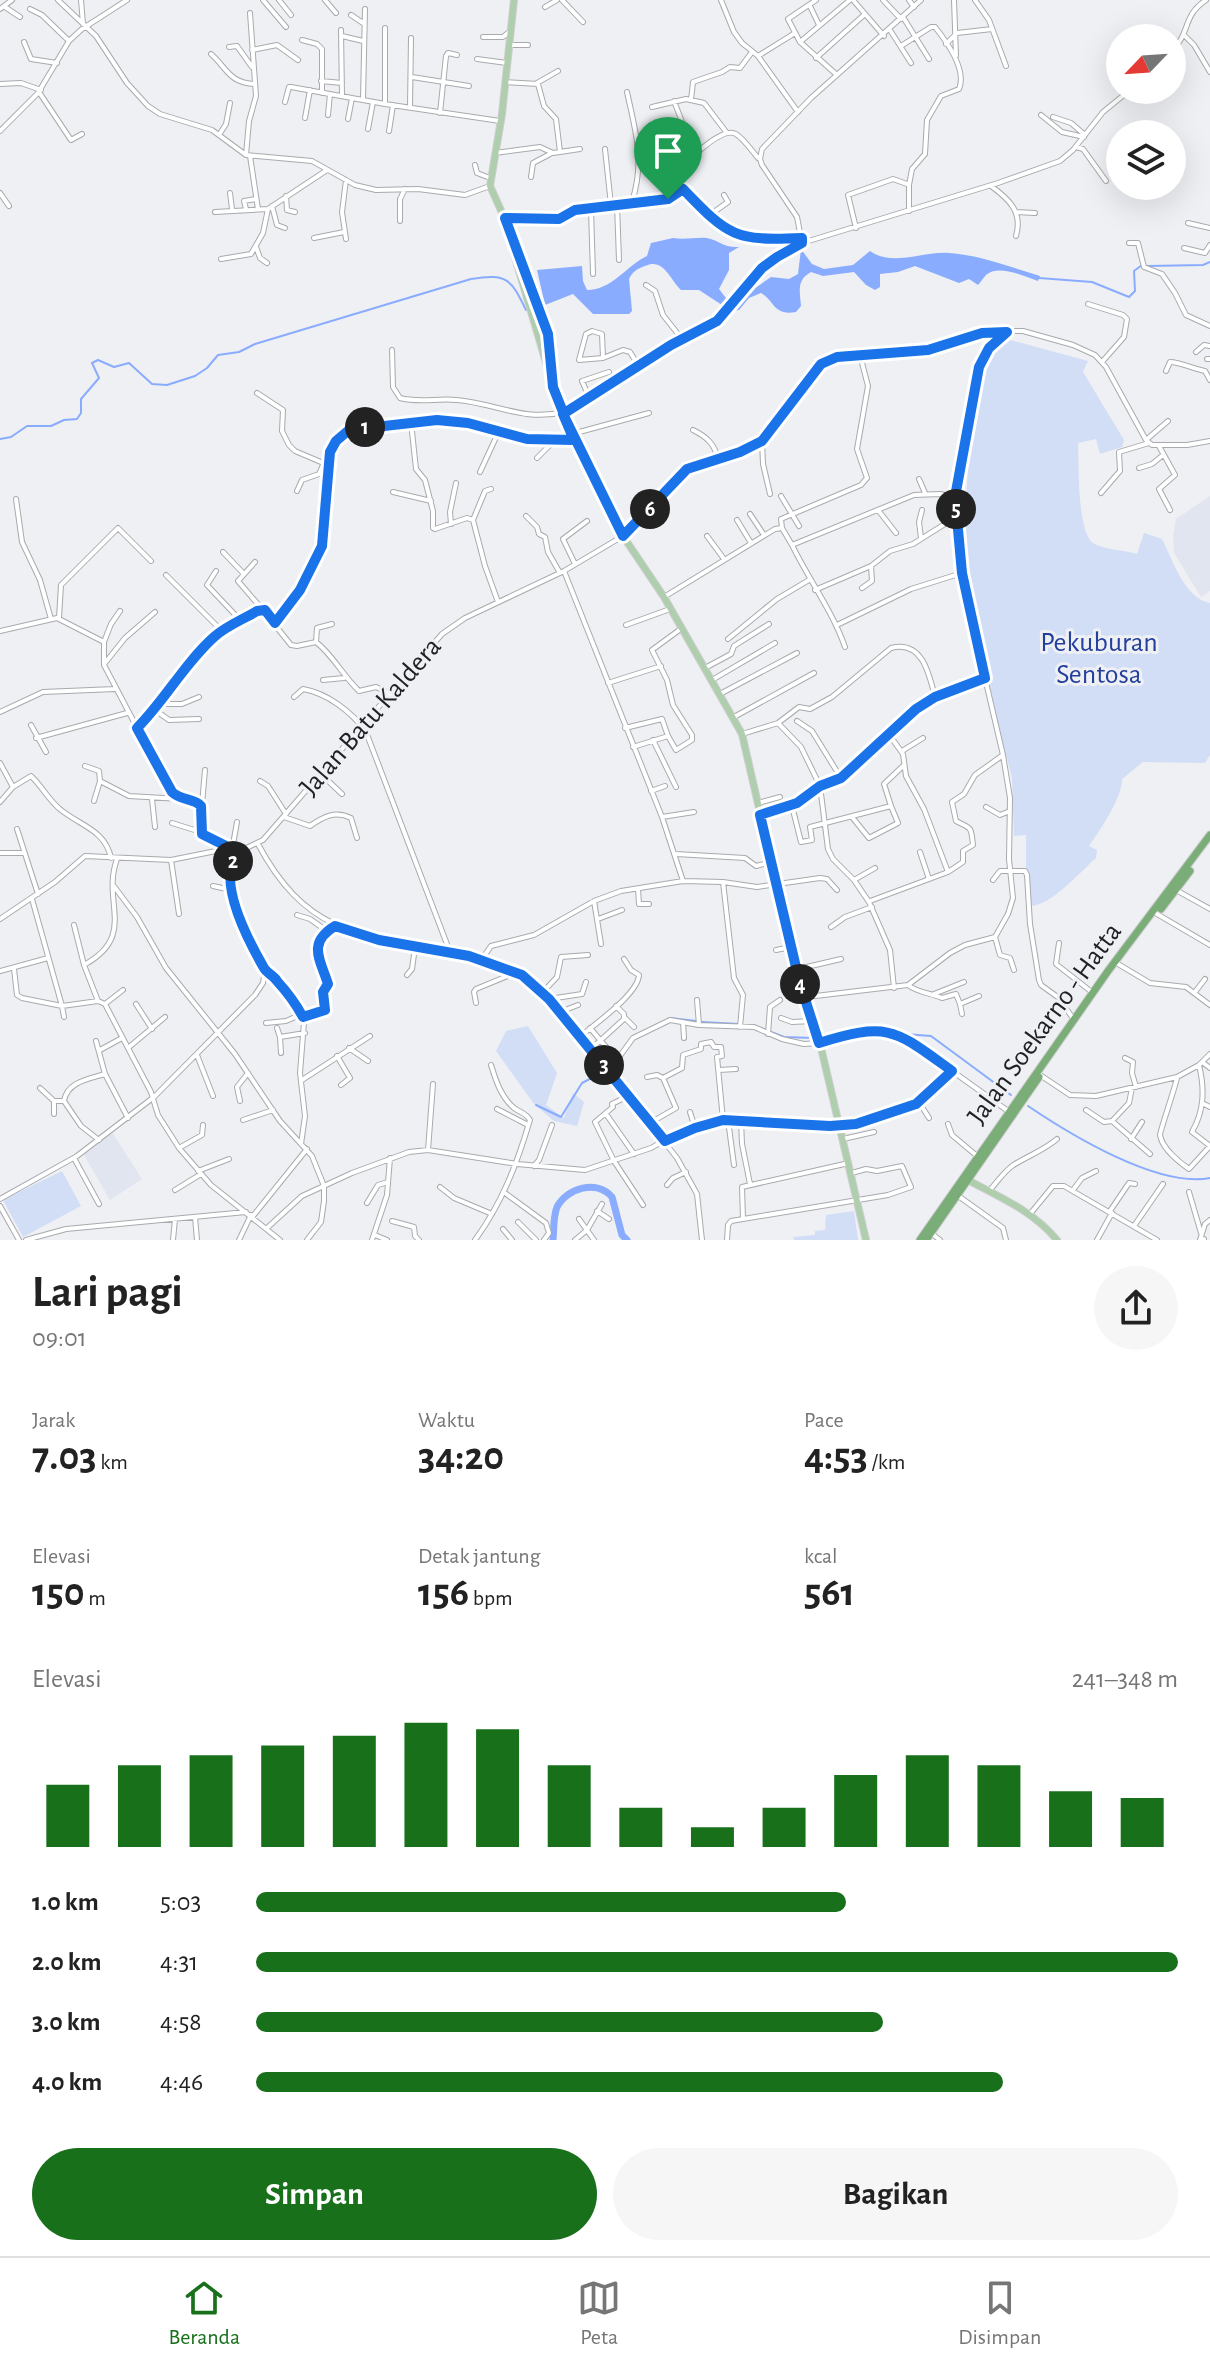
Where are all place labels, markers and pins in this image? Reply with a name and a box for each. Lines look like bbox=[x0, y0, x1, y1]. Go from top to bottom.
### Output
pin bbox=[634, 117, 702, 199]
pin: 1 bbox=[345, 407, 385, 447]
pin: 6 bbox=[630, 489, 670, 529]
pin: 5 bbox=[936, 489, 976, 529]
pin: 2 bbox=[213, 841, 253, 881]
pin: 4 bbox=[780, 964, 820, 1004]
pin: 3 bbox=[584, 1045, 624, 1085]

